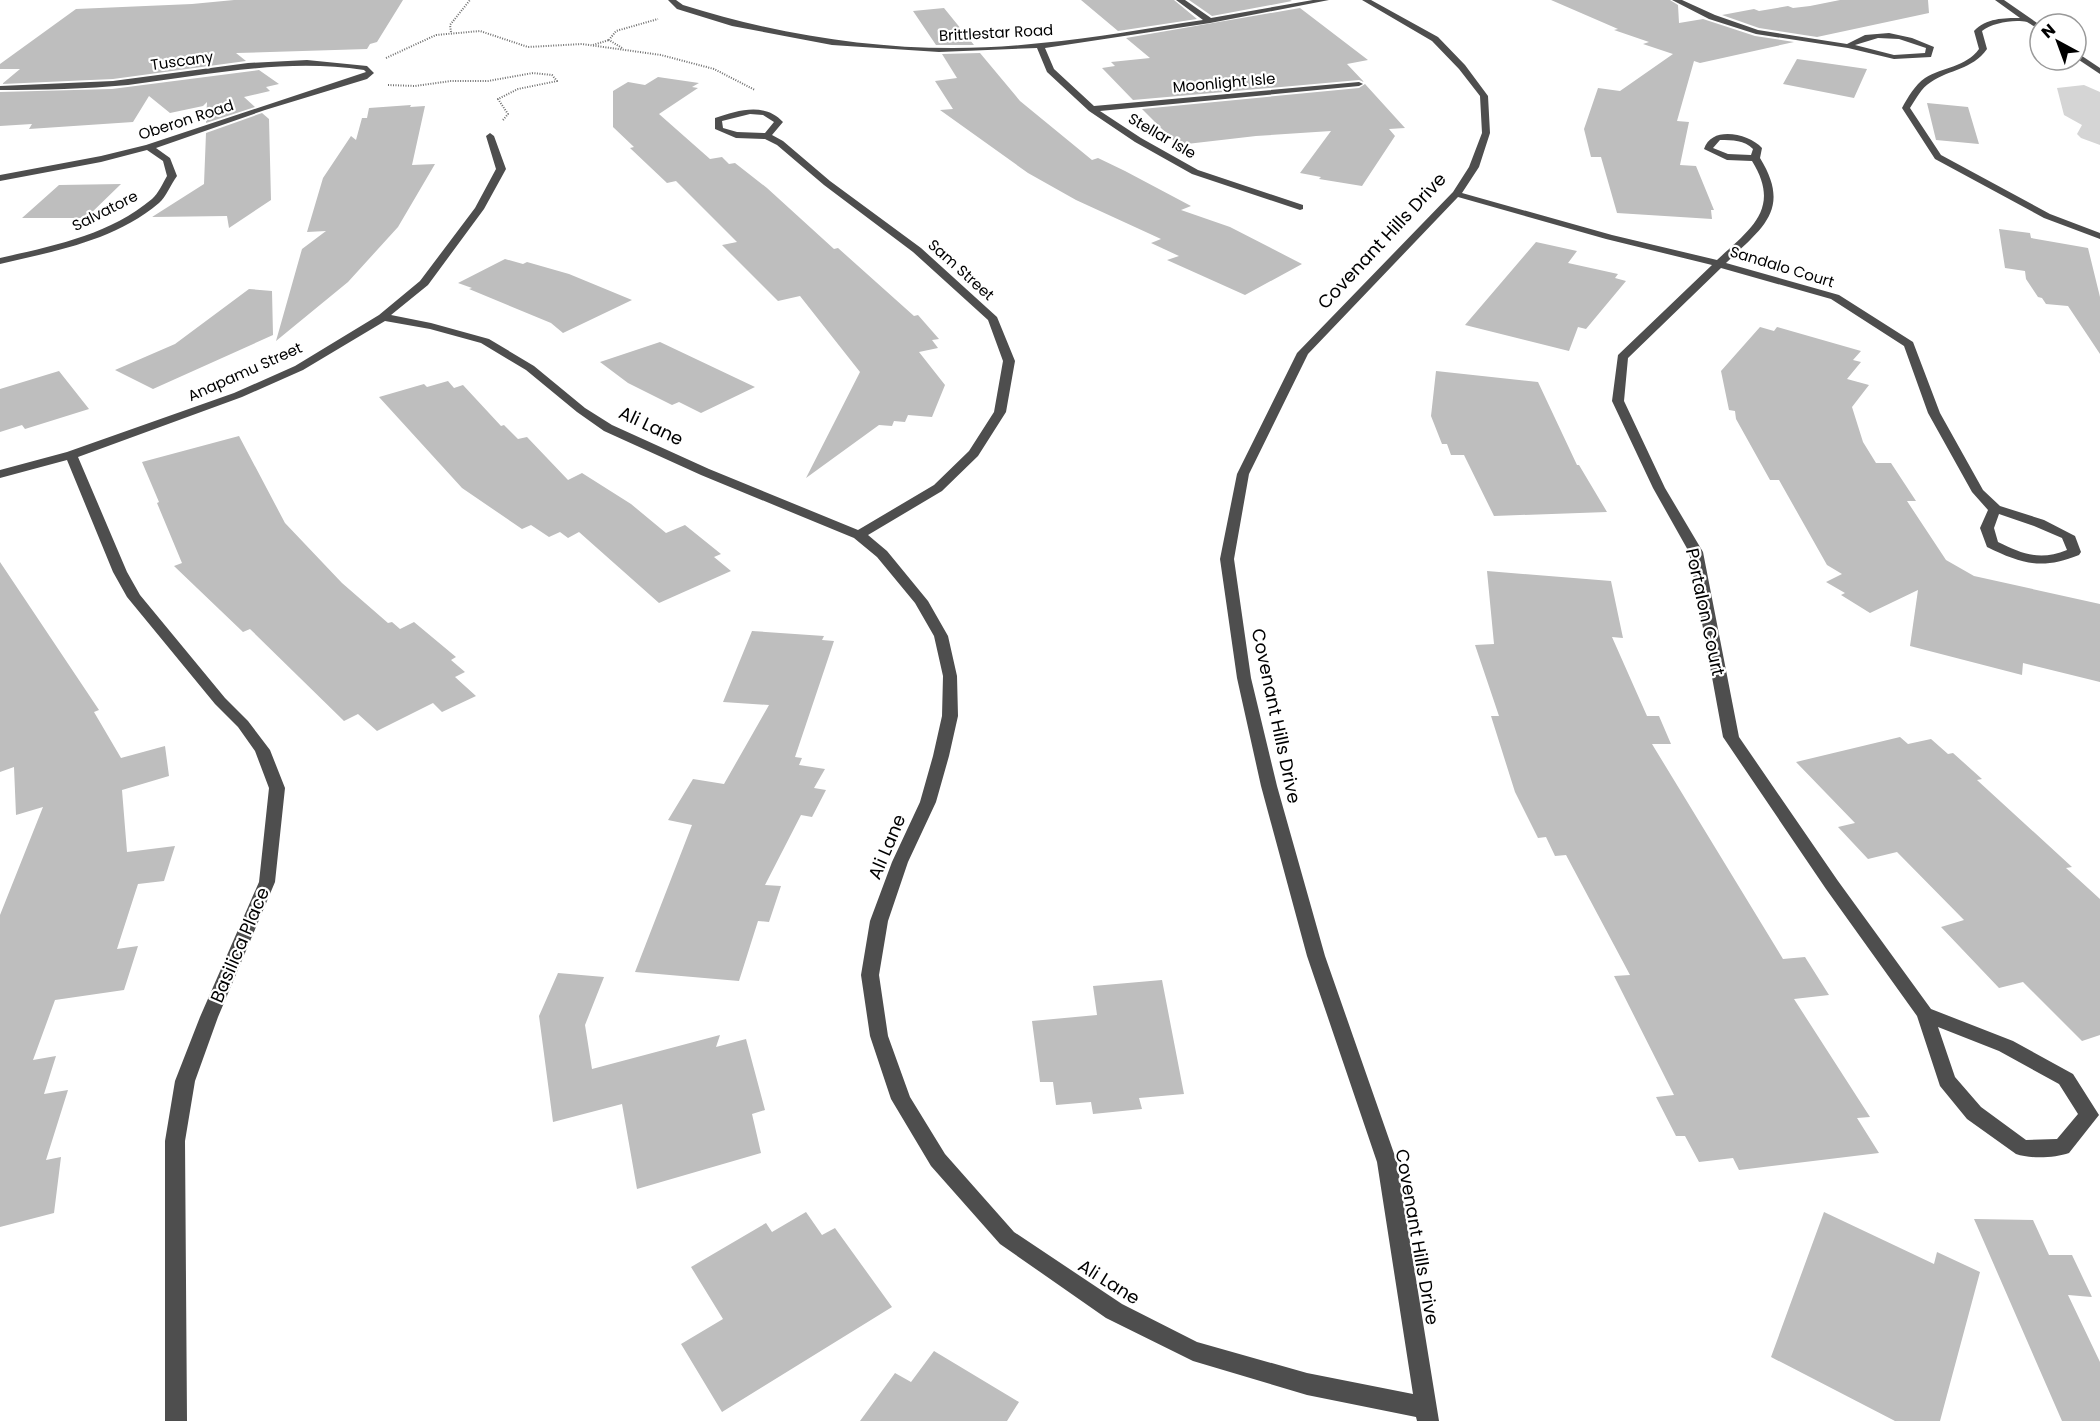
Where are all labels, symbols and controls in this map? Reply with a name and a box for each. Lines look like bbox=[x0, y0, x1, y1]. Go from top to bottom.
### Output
north arrow bbox=[2028, 12, 2088, 72]
text: N bbox=[2036, 18, 2061, 44]
street label: Brittlestar Road bbox=[938, 19, 1054, 46]
street label: Tuscany bbox=[149, 46, 215, 75]
street label: Moonlight Isle bbox=[1172, 68, 1276, 97]
street label: Oberon Road bbox=[136, 94, 236, 145]
street label: Stellar Isle bbox=[1124, 108, 1200, 163]
street label: Covenant Hills Drive bbox=[1312, 167, 1452, 314]
street label: Salvatore bbox=[68, 185, 141, 236]
street label: Sam Street bbox=[924, 234, 999, 305]
street label: Sandalo Court bbox=[1727, 241, 1837, 292]
street label: Anapamu Street bbox=[184, 337, 305, 406]
street label: Ali Lane bbox=[615, 400, 687, 451]
street label: Portalon Court bbox=[1680, 546, 1731, 678]
street label: Covenant Hills Drive bbox=[1246, 626, 1307, 806]
street label: Ali Lane bbox=[862, 810, 911, 883]
street label: Basilica Place bbox=[204, 883, 275, 1006]
street label: Covenant Hills Drive bbox=[1390, 1147, 1445, 1327]
street label: Ali Lane bbox=[1074, 1253, 1145, 1310]

